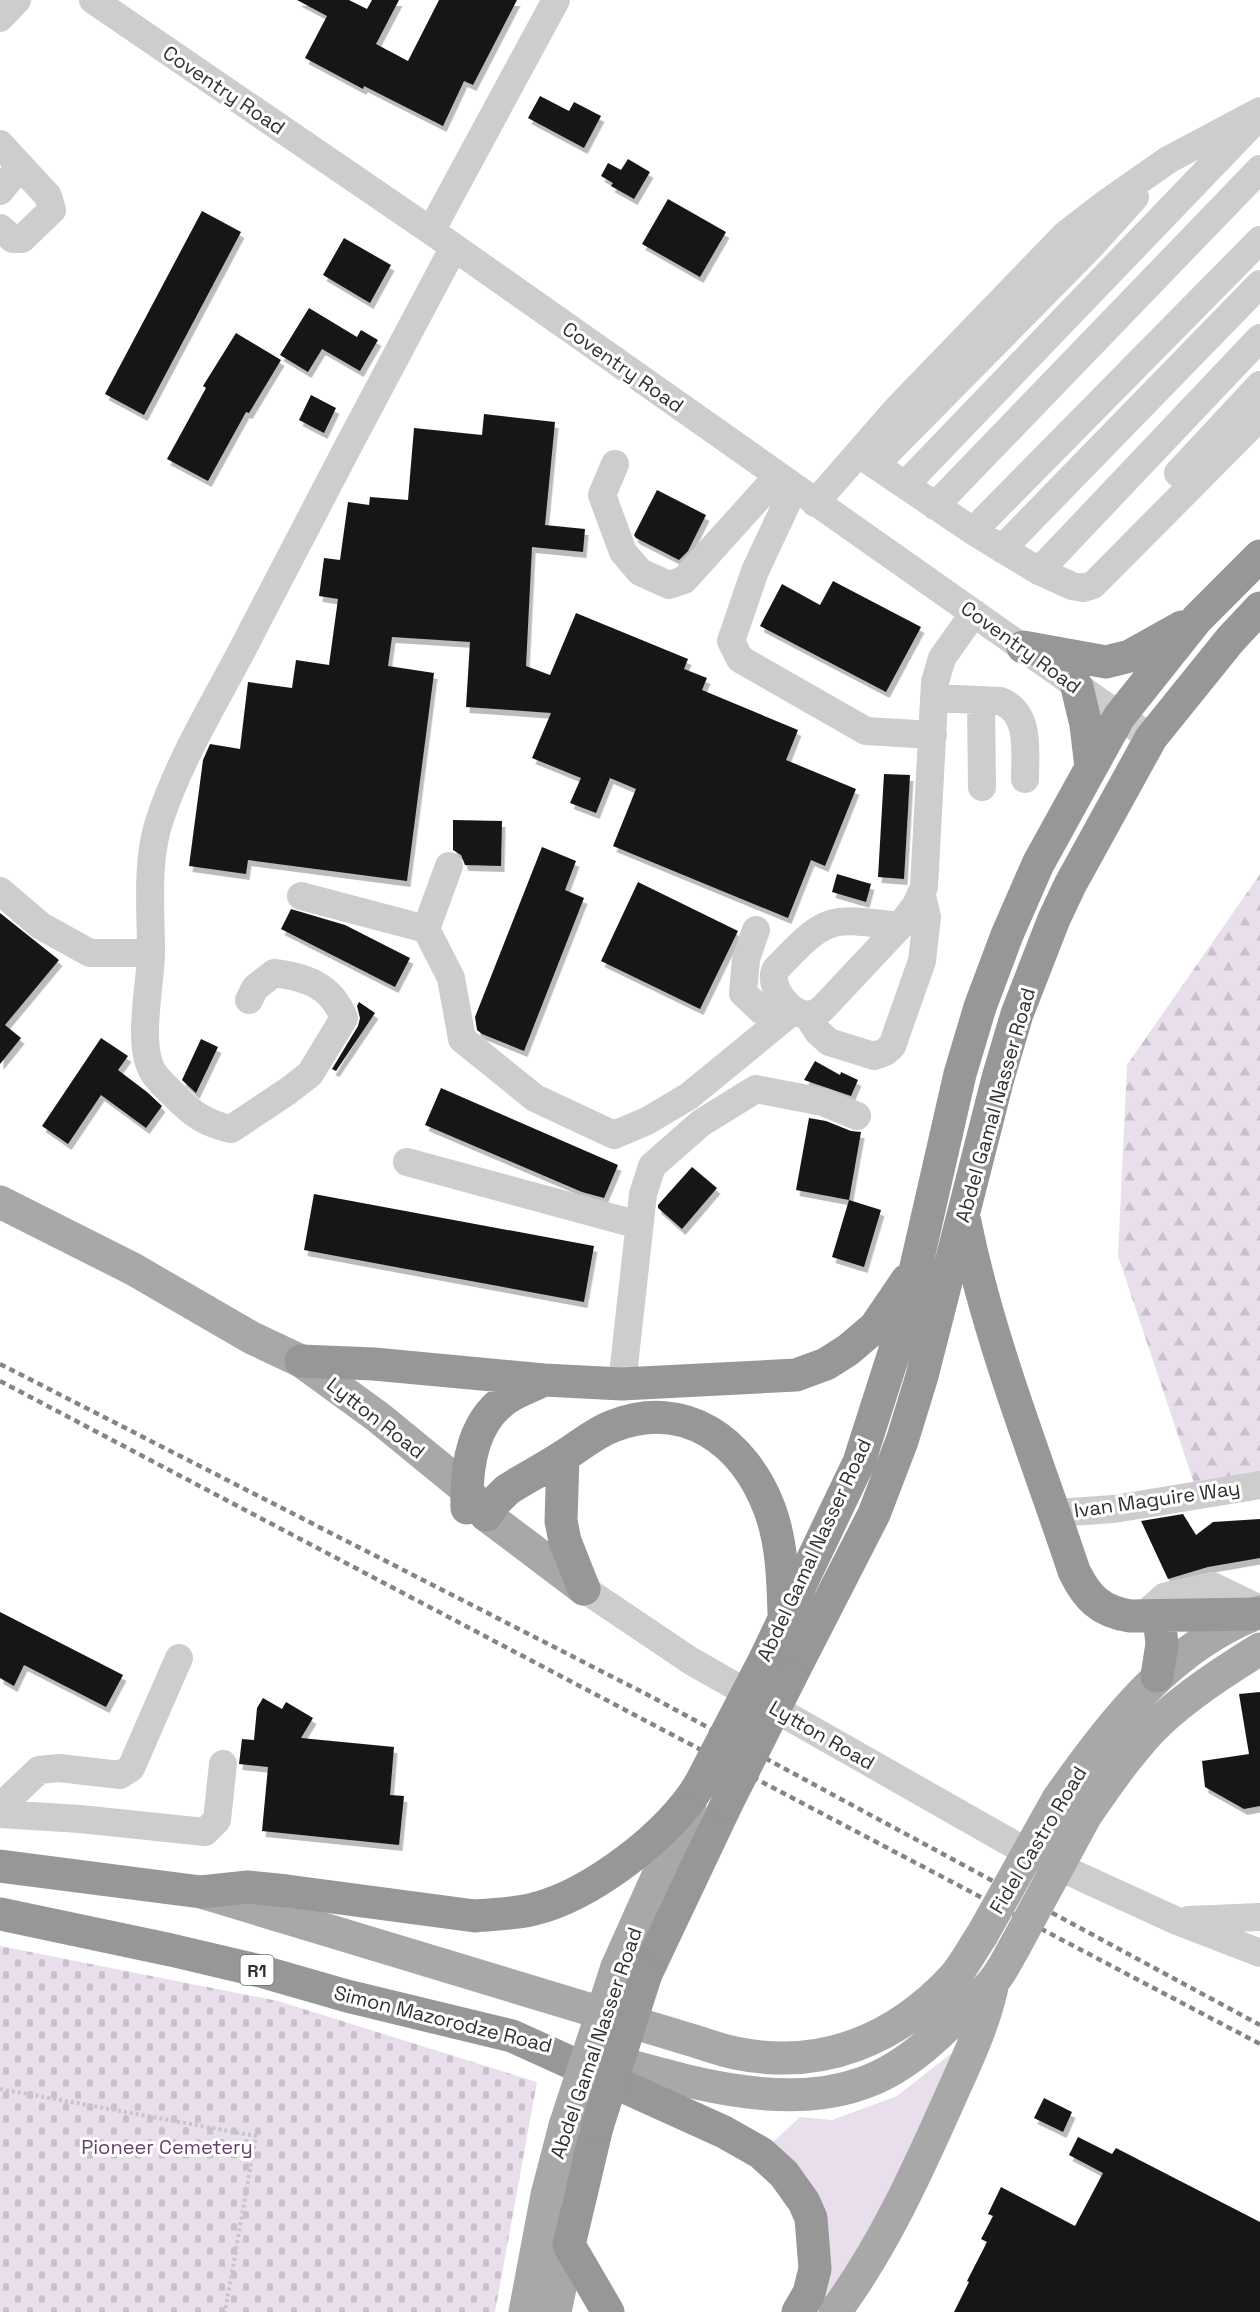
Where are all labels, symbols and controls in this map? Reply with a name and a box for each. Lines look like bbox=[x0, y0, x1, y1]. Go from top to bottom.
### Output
street label: Coventry Road bbox=[158, 39, 290, 141]
street label: Coventry Road bbox=[557, 316, 689, 418]
street label: Coventry Road bbox=[956, 595, 1086, 699]
street label: Abdel Gamal Nasser Road bbox=[949, 985, 1041, 1225]
street label: Lytton Road bbox=[322, 1372, 430, 1464]
street label: Abdel Gamal Nasser Road bbox=[751, 1434, 877, 1666]
street label: Ivan Maguire Way bbox=[1072, 1474, 1242, 1524]
street label: Lytton Road bbox=[765, 1694, 879, 1776]
street label: Fidel Castro Road bbox=[984, 1761, 1092, 1919]
street label: Abdel Gamal Nasser Road bbox=[544, 1924, 648, 2162]
road number: R1 bbox=[240, 1955, 274, 1985]
street label: Simon Mazorodze Road bbox=[331, 1979, 555, 2059]
park label: Pioneer Cemetery bbox=[81, 2134, 253, 2160]

